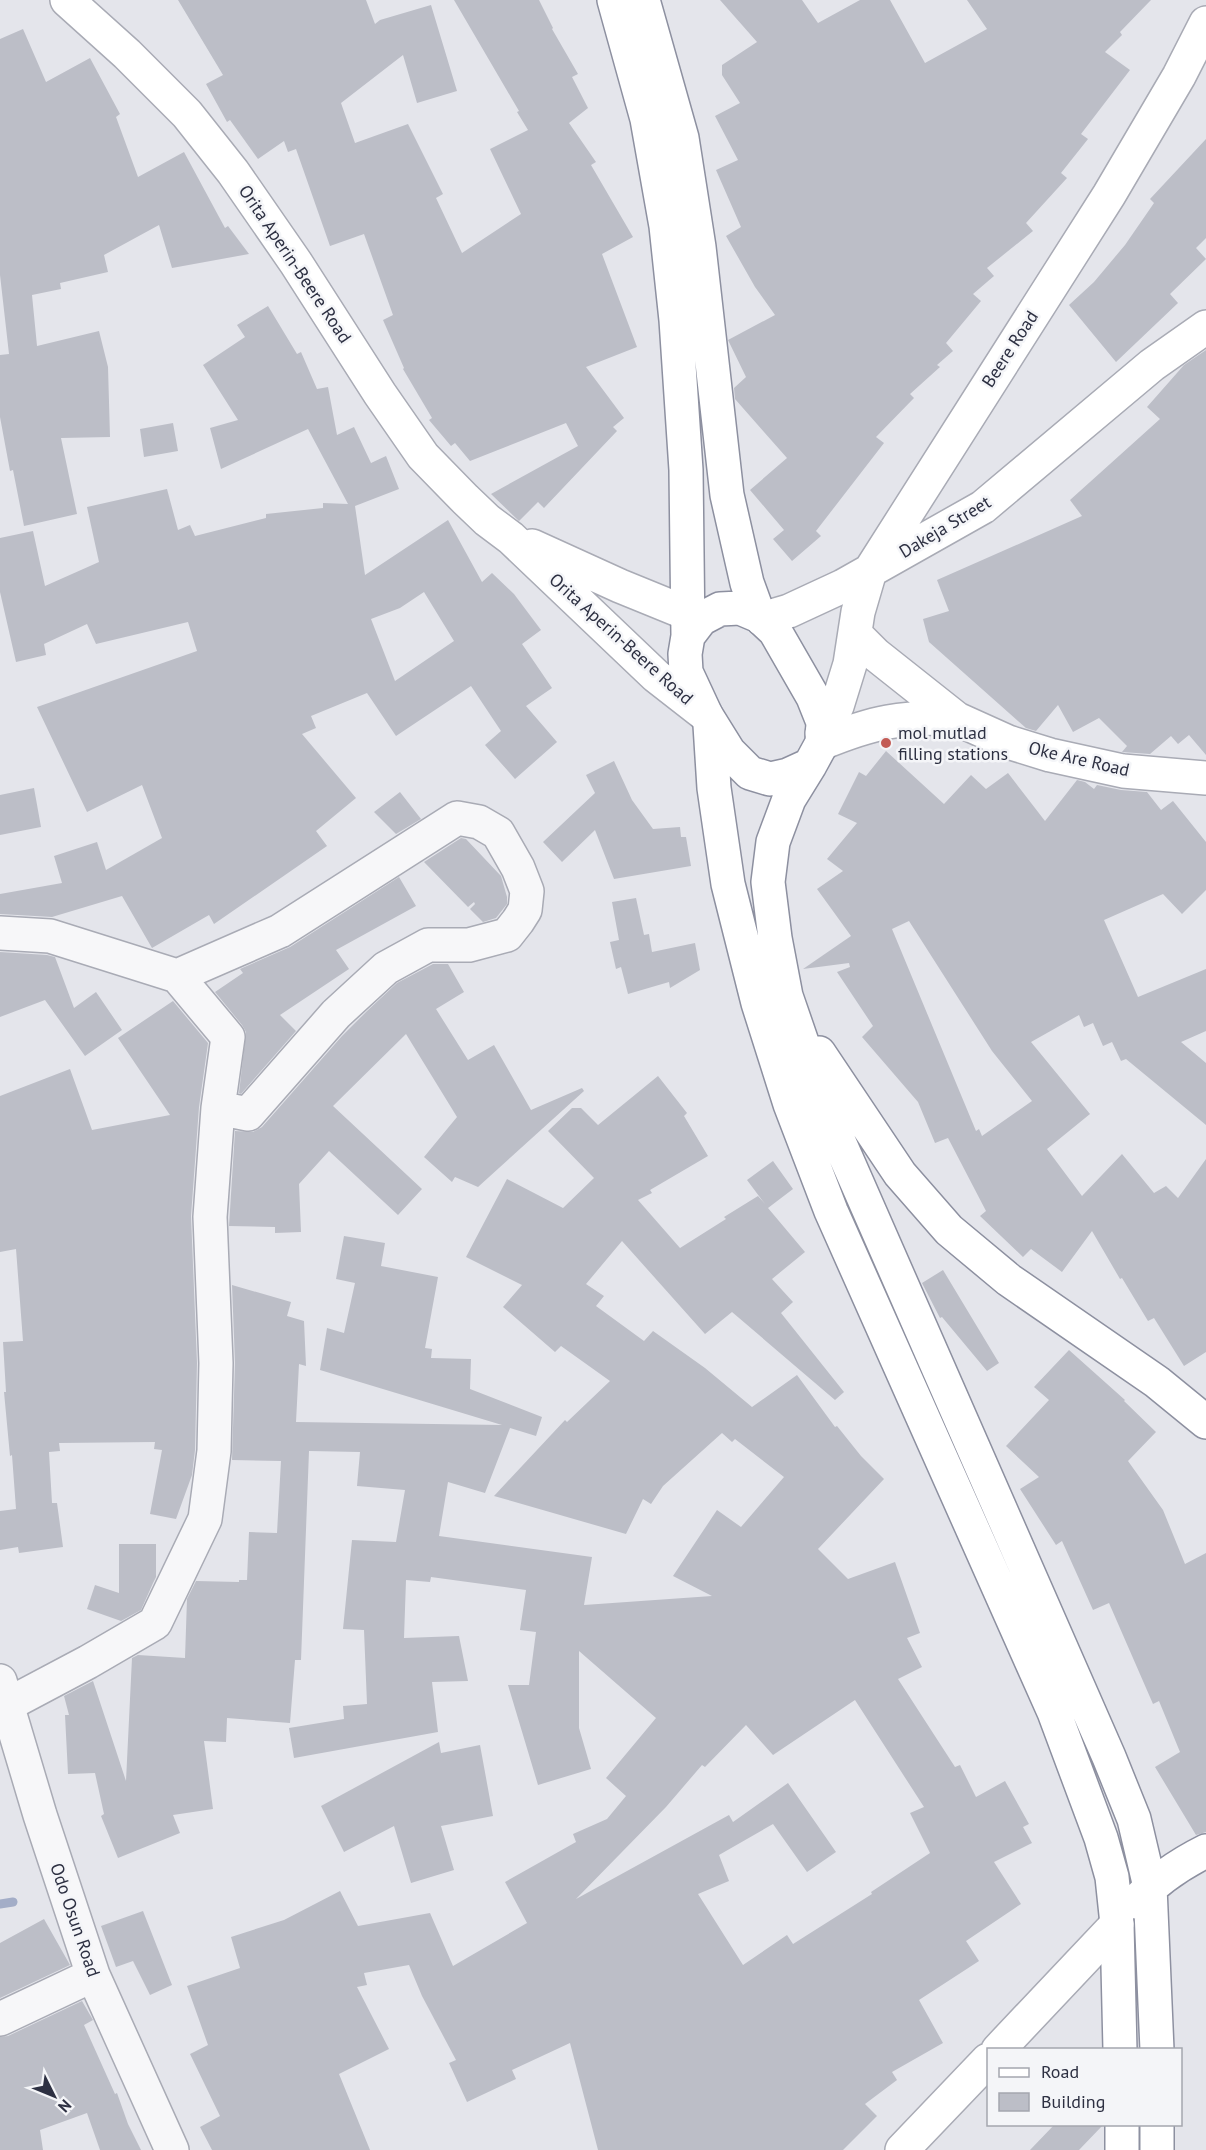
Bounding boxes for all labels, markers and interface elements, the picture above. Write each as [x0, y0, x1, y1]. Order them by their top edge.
street label: Orita Aperin-Beere Road [234, 180, 357, 347]
street label: Beere Road [976, 306, 1043, 391]
street label: Dakeja Street [895, 490, 995, 563]
street label: Orita Aperin-Beere Road [545, 568, 698, 709]
place label: mol mutlad filling stations [898, 721, 1008, 765]
marker: mol mutlad filling stations [879, 736, 893, 750]
street label: Oke Are Road [1026, 736, 1132, 781]
street label: Odo Osun Road [45, 1860, 106, 1980]
legend [987, 2048, 1182, 2126]
text: Road [1041, 2060, 1079, 2083]
north arrow [24, 2066, 84, 2126]
text: Building [1041, 2090, 1105, 2113]
text: N [54, 2096, 76, 2117]

